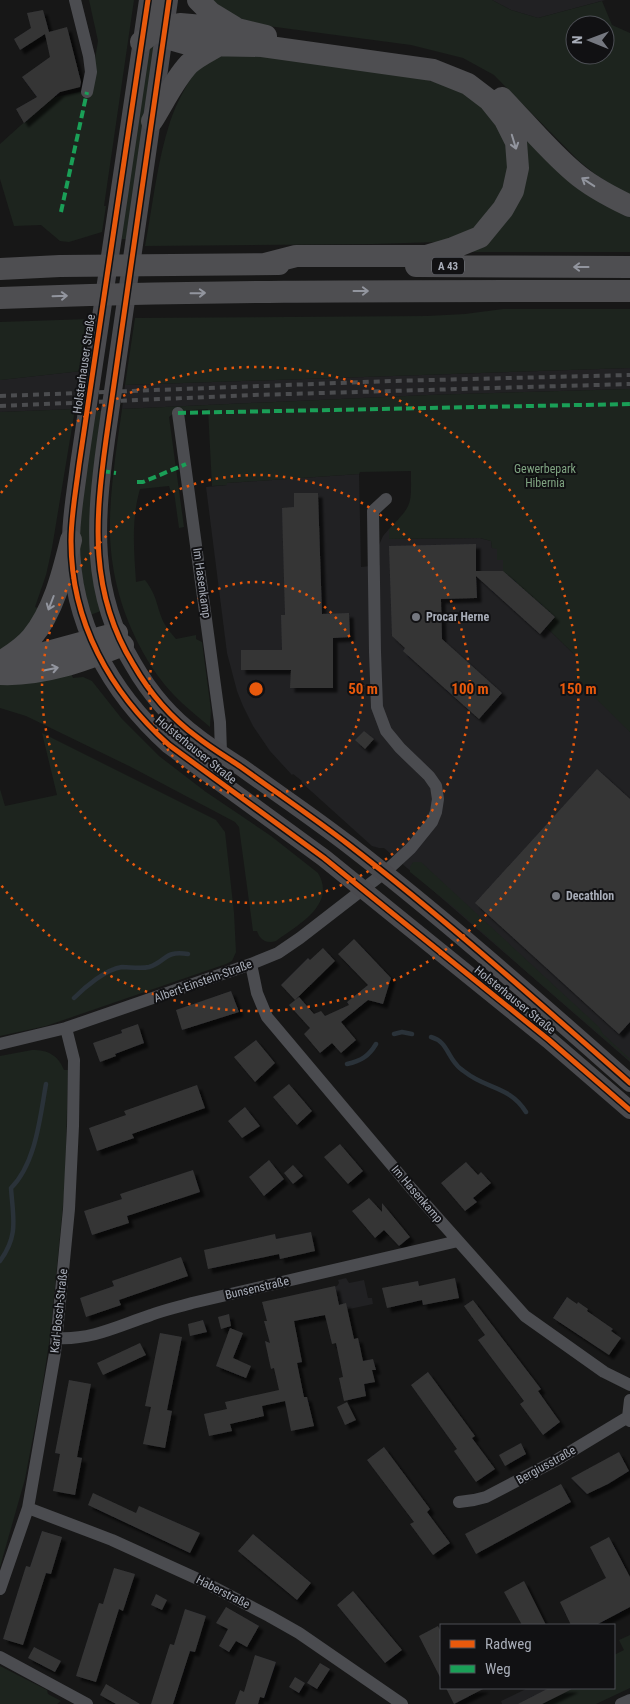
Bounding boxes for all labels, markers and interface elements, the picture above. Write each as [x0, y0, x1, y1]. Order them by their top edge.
north arrow [565, 15, 615, 65]
text: N [569, 35, 585, 44]
one-way arrow [510, 134, 520, 150]
one-way arrow [581, 176, 595, 187]
road number: A 43 [432, 258, 464, 274]
one-way arrow [574, 262, 590, 272]
one-way arrow [352, 286, 369, 296]
one-way arrow [190, 288, 206, 297]
one-way arrow [52, 291, 68, 300]
street label: Holsterhauser Straße [70, 313, 98, 415]
park label: Gewerbepark Hibernia [514, 462, 577, 490]
street label: Im Hasenkamp [190, 547, 214, 619]
one-way arrow [46, 595, 55, 610]
place label: Procar Herne [426, 610, 489, 624]
marker: Procar Herne [410, 611, 422, 623]
one-way arrow [43, 664, 59, 673]
centre of rings [247, 680, 265, 698]
text: 50 m [348, 680, 378, 698]
text: 100 m [451, 680, 489, 698]
text: 150 m [559, 680, 597, 698]
street label: Holsterhauser Straße [153, 713, 240, 787]
place label: Decathlon [566, 889, 614, 903]
marker: Decathlon [550, 890, 562, 902]
street label: Albert-Einstein-Straße [152, 957, 254, 1005]
street label: Holsterhauser Straße [472, 963, 559, 1037]
street label: Im Hasenkamp [388, 1163, 446, 1225]
street label: Karl-Bosch-Straße [48, 1268, 70, 1354]
street label: Bunsenstraße [224, 1274, 291, 1302]
street label: Bergiusstraße [514, 1443, 578, 1487]
street label: Haberstraße [194, 1572, 253, 1612]
legend [440, 1624, 615, 1689]
text: Radweg [485, 1635, 532, 1653]
text: Weg [485, 1660, 511, 1678]

